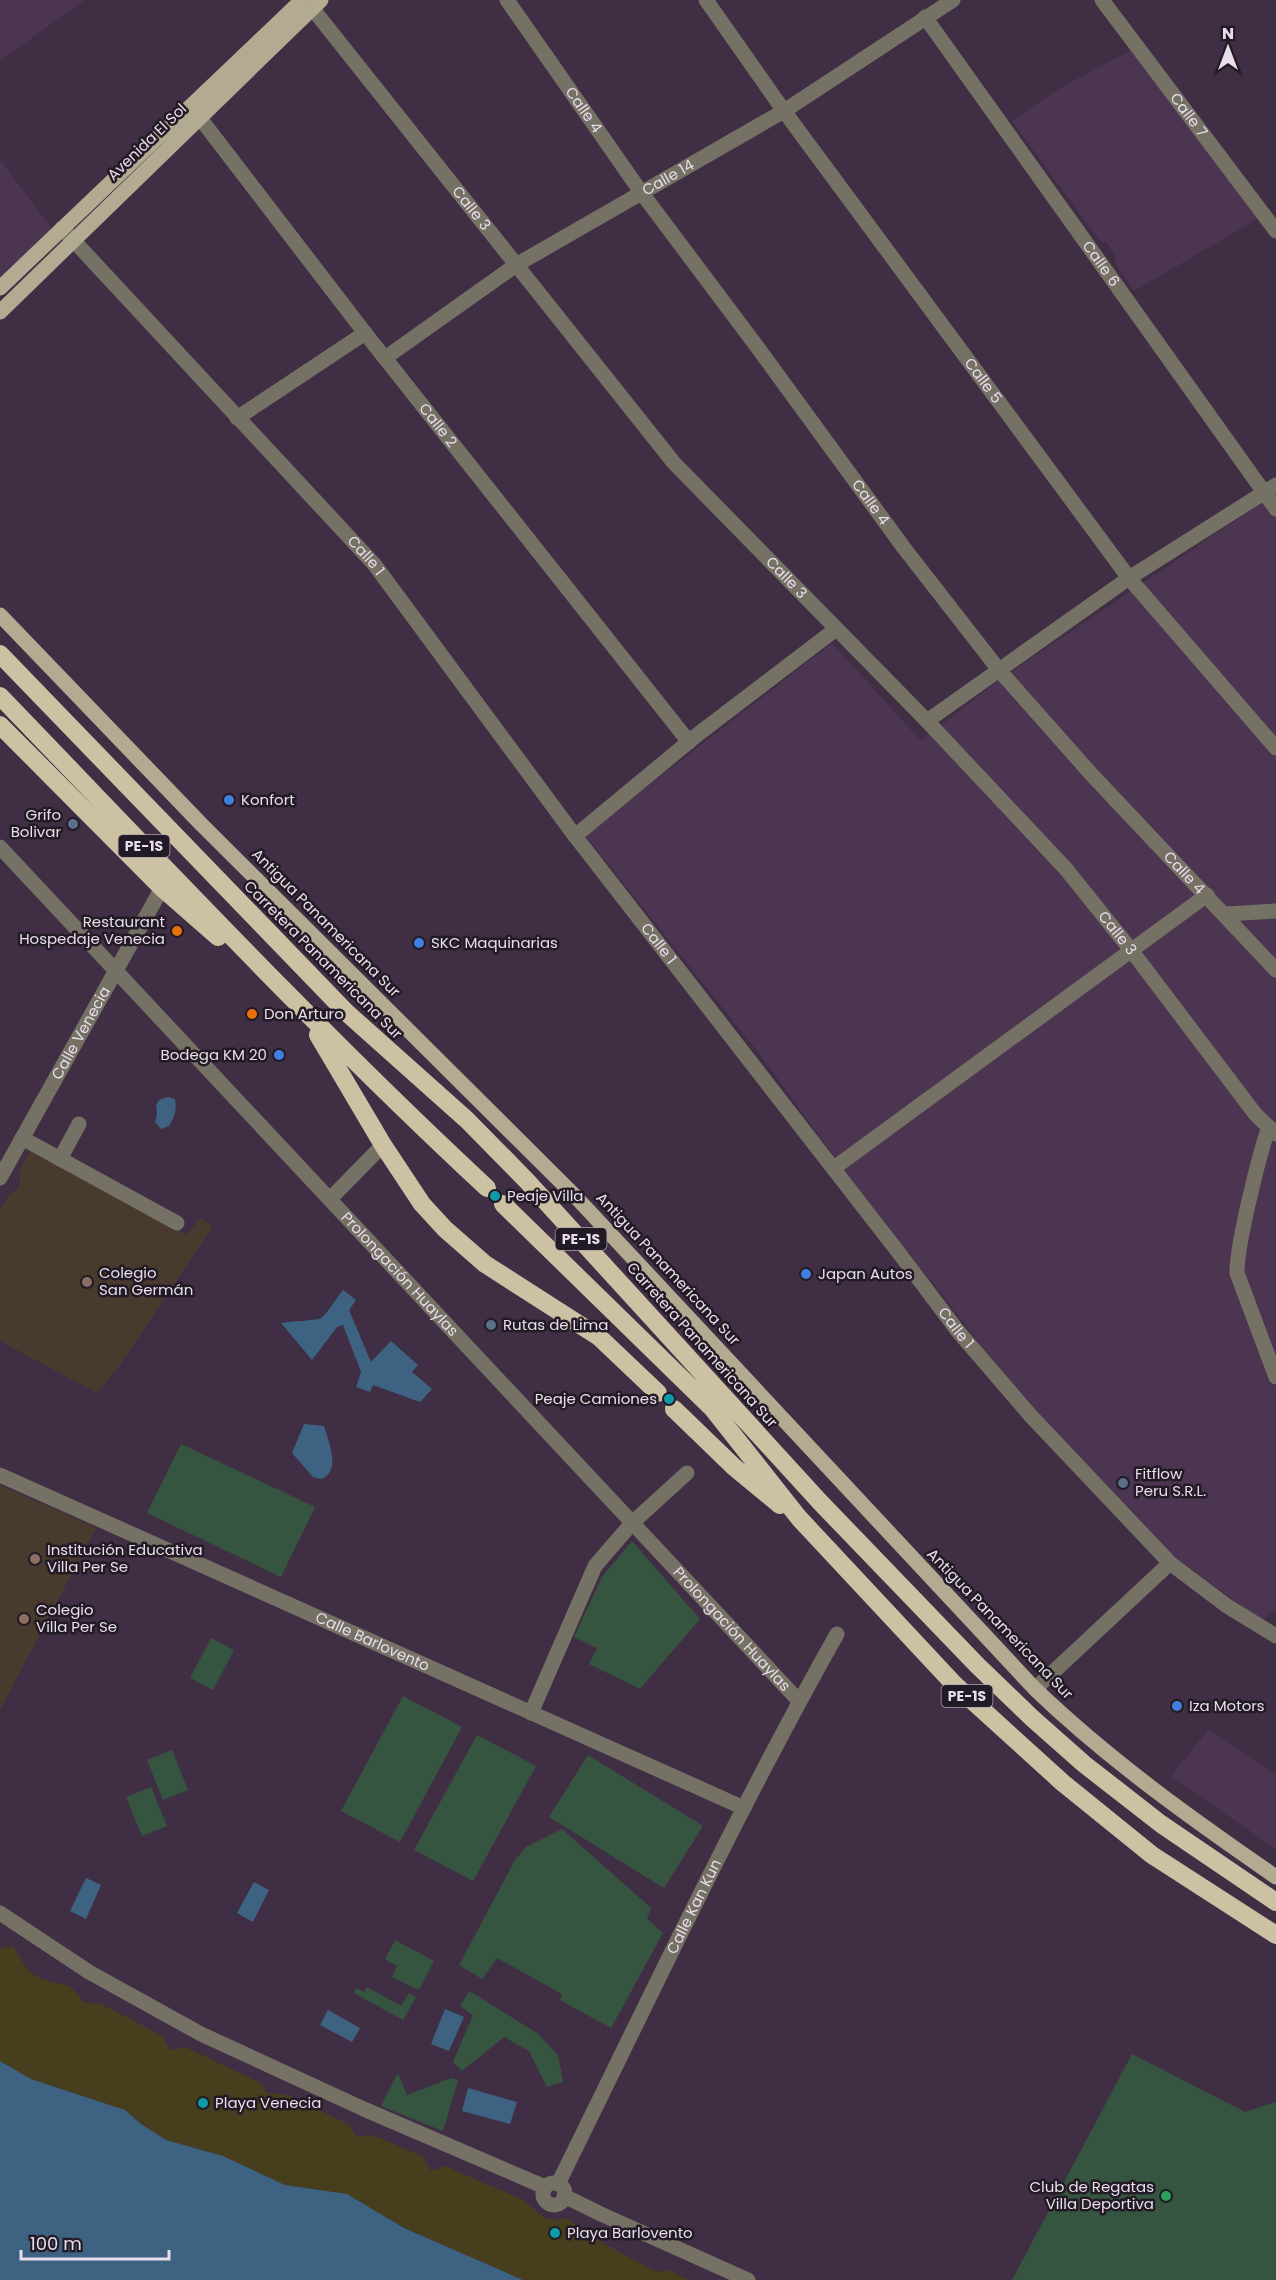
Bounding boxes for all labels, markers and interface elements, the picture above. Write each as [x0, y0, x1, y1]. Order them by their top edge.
north arrow [1198, 18, 1258, 78]
text: N [1222, 22, 1234, 45]
street label: Calle 4 [561, 82, 608, 137]
street label: Calle 7 [1165, 88, 1213, 141]
street label: Avenida El Sol [102, 98, 191, 185]
street label: Calle 14 [638, 154, 698, 200]
street label: Calle 3 [448, 181, 496, 235]
street label: Calle 6 [1078, 236, 1125, 291]
street label: Calle 5 [960, 353, 1008, 408]
street label: Calle 2 [414, 398, 463, 451]
street label: Calle 4 [847, 475, 895, 529]
street label: Calle 1 [343, 531, 390, 580]
street label: Calle 3 [761, 552, 812, 603]
place label: Konfort [241, 789, 295, 810]
marker: Konfort [222, 793, 236, 807]
place label: Grifo Bolivar [11, 804, 61, 842]
marker: Grifo Bolivar [66, 817, 80, 831]
road number: PE-1S [118, 835, 170, 857]
street label: Antigua Panamericana Sur [247, 844, 406, 1002]
street label: Calle 4 [1159, 846, 1210, 898]
street label: Carretera Panamericana Sur [239, 876, 408, 1044]
street label: Calle 3 [1094, 906, 1142, 959]
place label: Restaurant Hospedaje Venecia [19, 911, 165, 949]
street label: Calle 1 [636, 918, 682, 968]
marker: Restaurant Hospedaje Venecia [170, 924, 184, 938]
place label: SKC Maquinarias [431, 932, 558, 953]
marker: SKC Maquinarias [412, 936, 426, 950]
street label: Calle Venecia [46, 982, 115, 1083]
place label: Don Arturo [264, 1003, 344, 1024]
marker: Don Arturo [245, 1007, 259, 1021]
place label: Bodega KM 20 [161, 1044, 267, 1065]
marker: Bodega KM 20 [272, 1048, 286, 1062]
place label: Peaje Villa [507, 1185, 584, 1206]
street label: Antigua Panamericana Sur [592, 1188, 745, 1350]
marker: Peaje Villa [488, 1189, 502, 1203]
street label: Prolongación Huaylas [337, 1207, 464, 1341]
road number: PE-1S [556, 1228, 606, 1250]
street label: Carretera Panamericana Sur [622, 1257, 783, 1432]
place label: Colegio San Germán [99, 1262, 193, 1300]
place label: Japan Autos [818, 1263, 913, 1284]
marker: Japan Autos [799, 1267, 813, 1281]
marker: Colegio San Germán [80, 1275, 94, 1289]
street label: Calle 1 [933, 1303, 979, 1353]
place label: Rutas de Lima [503, 1314, 608, 1335]
marker: Rutas de Lima [484, 1318, 498, 1332]
place label: Peaje Camiones [535, 1388, 657, 1409]
marker: Peaje Camiones [662, 1392, 676, 1406]
place label: Fitflow Peru S.R.L. [1135, 1463, 1206, 1501]
marker: Fitflow Peru S.R.L. [1116, 1476, 1130, 1490]
place label: Institución Educativa Villa Per Se [47, 1539, 203, 1577]
street label: Antigua Panamericana Sur [923, 1544, 1078, 1704]
marker: Institución Educativa Villa Per Se [28, 1552, 42, 1566]
street label: Prolongación Huaylas [669, 1562, 796, 1696]
place label: Colegio Villa Per Se [36, 1599, 117, 1637]
street label: Calle Barlovento [312, 1606, 433, 1676]
marker: Colegio Villa Per Se [17, 1612, 31, 1626]
road number: PE-1S [942, 1685, 992, 1707]
place label: Iza Motors [1189, 1695, 1265, 1716]
marker: Iza Motors [1170, 1699, 1184, 1713]
street label: Calle Kan Kun [661, 1855, 726, 1957]
place label: Playa Venecia [215, 2092, 321, 2113]
marker: Playa Venecia [196, 2096, 210, 2110]
place label: Club de Regatas Villa Deportiva [1029, 2176, 1154, 2214]
marker: Club de Regatas Villa Deportiva [1159, 2189, 1173, 2203]
place label: Playa Barlovento [567, 2222, 693, 2243]
scale bar [21, 2223, 170, 2261]
marker: Playa Barlovento [548, 2226, 562, 2240]
text: 100 m [30, 2231, 82, 2256]

